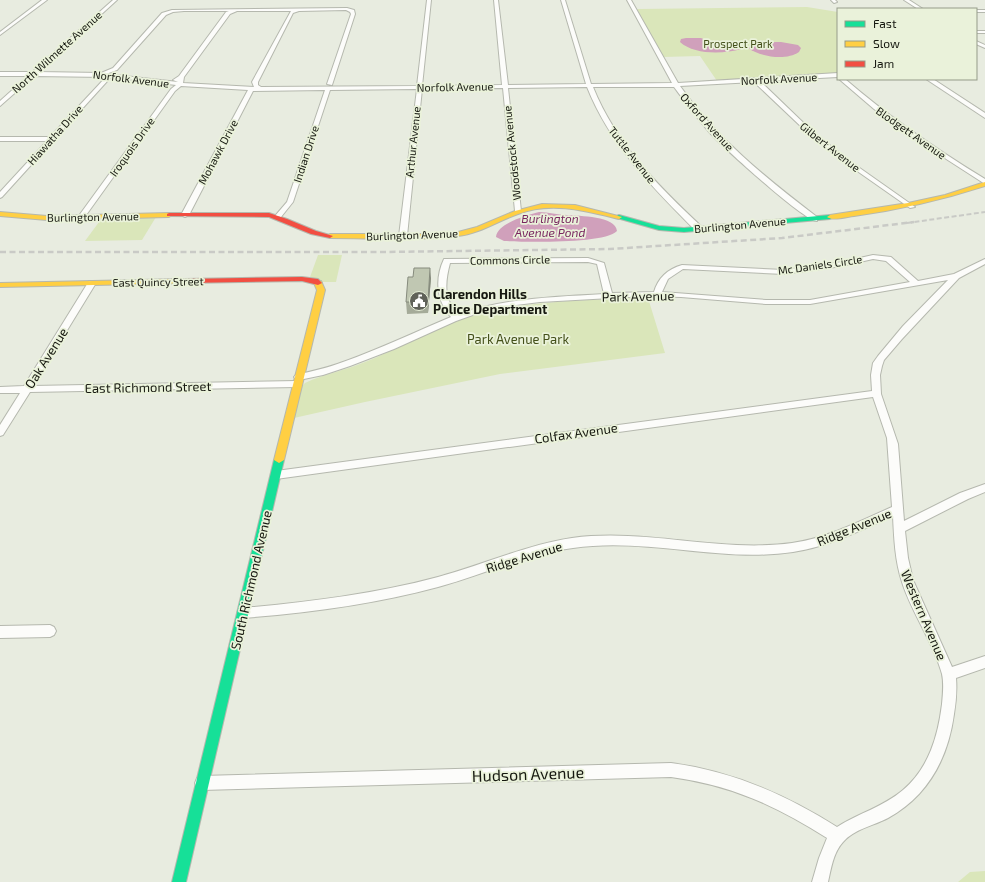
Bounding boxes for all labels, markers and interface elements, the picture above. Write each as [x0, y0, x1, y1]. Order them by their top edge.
street label: North Wilmette Avenue [9, 8, 104, 95]
legend [837, 8, 977, 80]
text: Fast [873, 16, 897, 30]
text: Slow [873, 36, 900, 50]
park label: Prospect Park [703, 37, 773, 50]
text: Jam [873, 56, 894, 70]
street label: Norfolk Avenue [92, 67, 170, 90]
street label: Norfolk Avenue [740, 70, 818, 87]
street label: Norfolk Avenue [417, 79, 493, 94]
street label: Oxford Avenue [678, 90, 737, 153]
street label: Hiawatha Drive [24, 102, 85, 167]
street label: Blodgett Avenue [874, 104, 949, 162]
street label: Woodstock Avenue [500, 105, 523, 201]
street label: Arthur Avenue [402, 106, 423, 178]
street label: Iroquois Drive [106, 115, 157, 179]
street label: Mohawk Drive [195, 117, 240, 186]
street label: Gilbert Avenue [798, 119, 863, 174]
street label: Indian Drive [290, 124, 321, 184]
street label: Tuttle Avenue [606, 124, 659, 186]
street label: Burlington Avenue [47, 209, 139, 224]
water label: Burlington Avenue Pond [514, 211, 585, 239]
street label: Burlington Avenue [694, 214, 786, 235]
street label: Burlington Avenue [366, 226, 458, 243]
street label: Commons Circle [470, 252, 550, 267]
street label: Mc Daniels Circle [777, 252, 863, 277]
street label: East Quincy Street [112, 274, 204, 290]
place label: Clarendon Hills Police Department [433, 286, 548, 317]
street label: Park Avenue [602, 287, 674, 305]
public building icon: Clarendon Hills Police Department [408, 290, 430, 312]
street label: Oak Avenue [21, 325, 71, 391]
park label: Park Avenue Park [467, 331, 569, 347]
street label: East Richmond Street [84, 378, 212, 396]
street label: Colfax Avenue [533, 419, 619, 447]
street label: Ridge Avenue [814, 505, 894, 549]
street label: South Richmond Avenue [227, 509, 275, 651]
street label: Ridge Avenue [484, 538, 564, 576]
street label: Western Avenue [898, 567, 950, 663]
street label: Hudson Avenue [472, 762, 584, 785]

